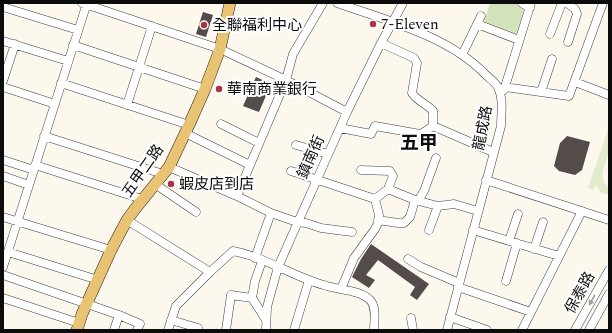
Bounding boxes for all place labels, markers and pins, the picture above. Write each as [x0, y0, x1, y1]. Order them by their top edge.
place label: 7-Eleven [381, 13, 439, 36]
place label: 全聯福利中心 [212, 14, 302, 37]
marker: 7-Eleven [368, 19, 378, 29]
marker: 全聯福利中心 [199, 20, 209, 30]
place label: 華南商業銀行 [227, 78, 317, 101]
marker: 華南商業銀行 [214, 84, 224, 94]
place label: 蝦皮店到店 [179, 173, 254, 196]
marker: 蝦皮店到店 [166, 179, 176, 189]

